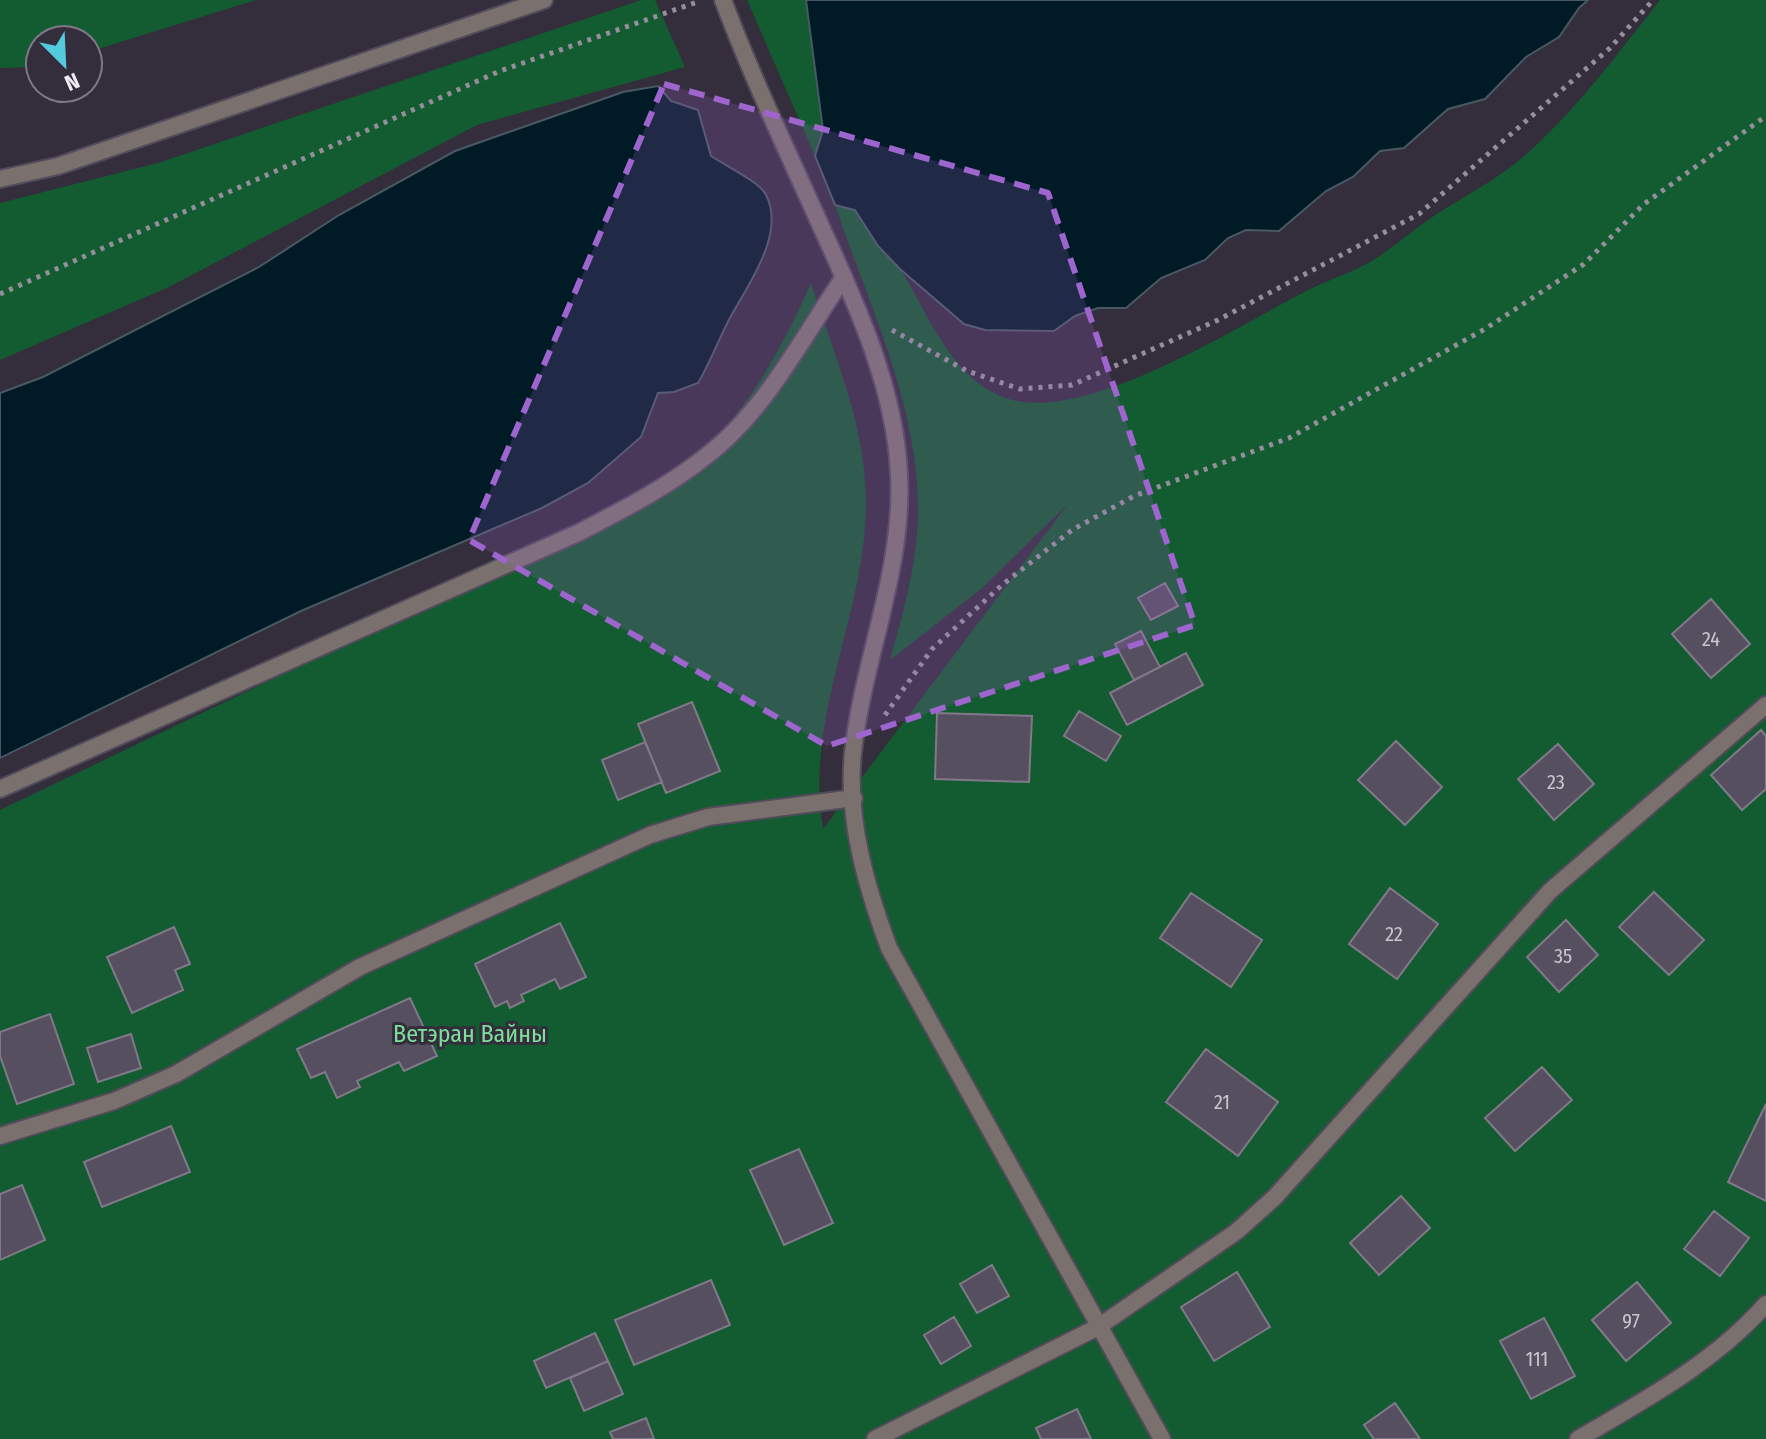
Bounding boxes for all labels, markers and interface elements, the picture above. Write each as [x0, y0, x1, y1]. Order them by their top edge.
north arrow [24, 24, 104, 104]
text: N [60, 67, 83, 97]
house number: 24 [1702, 627, 1720, 651]
house number: 23 [1547, 770, 1565, 794]
house number: 22 [1385, 922, 1403, 946]
house number: 35 [1554, 944, 1572, 968]
park label: Ветэран Вайны [393, 1020, 547, 1048]
house number: 21 [1214, 1090, 1230, 1114]
house number: 97 [1622, 1309, 1640, 1333]
house number: 111 [1526, 1347, 1548, 1371]

